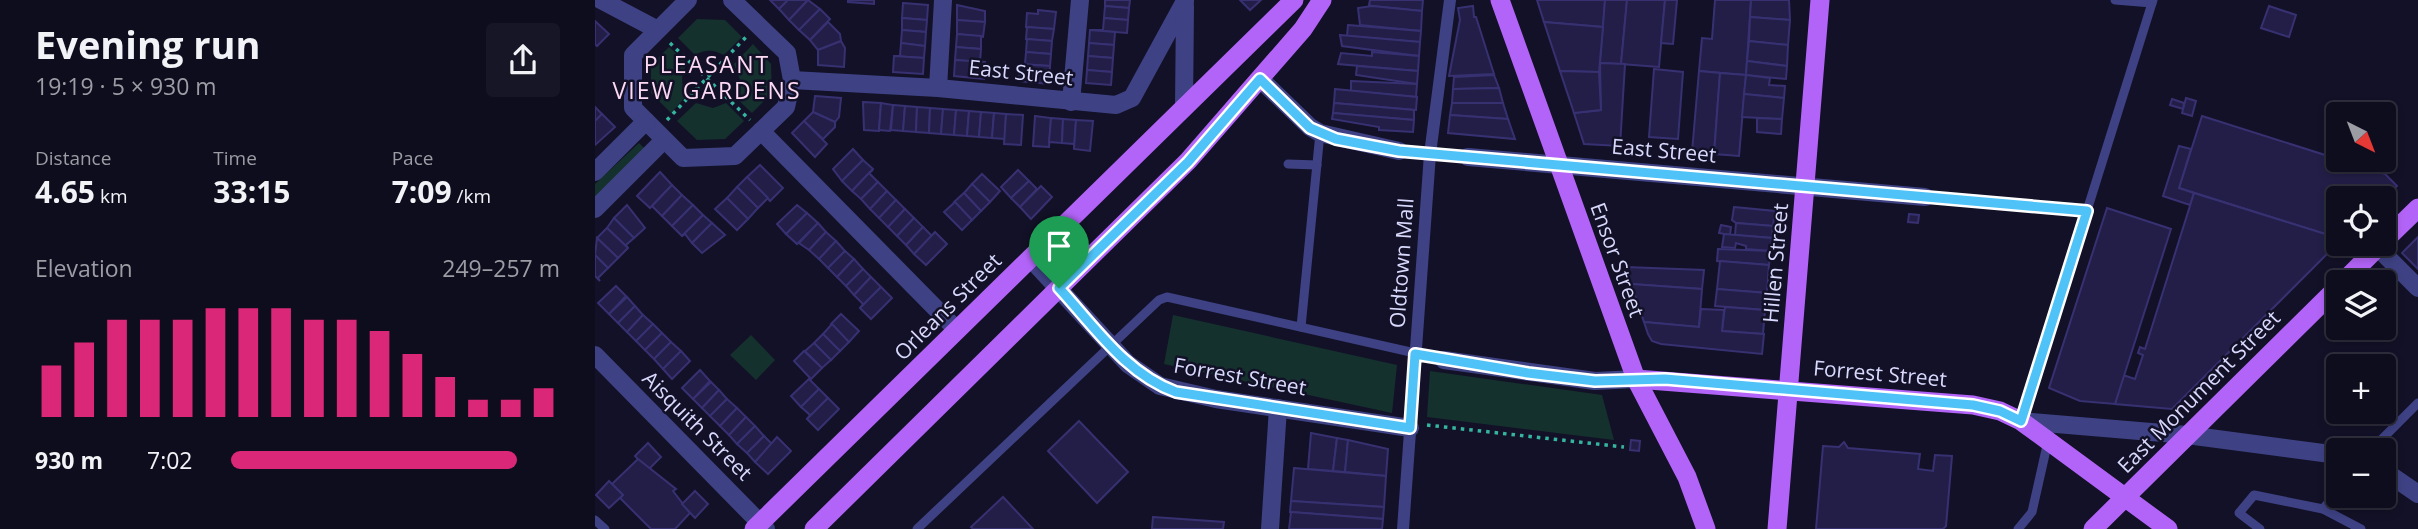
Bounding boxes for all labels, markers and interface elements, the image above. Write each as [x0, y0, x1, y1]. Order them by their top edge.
text: Evening run [35, 18, 260, 70]
button: share [486, 23, 560, 97]
district label: PLEASANT VIEW GARDENS [613, 48, 802, 106]
street label: East Street [967, 53, 1075, 91]
text: 19:19 · 5 × 930 m [35, 70, 217, 102]
north arrow [2326, 102, 2396, 172]
map controls [2326, 102, 2396, 508]
street label: East Street [1611, 131, 1718, 169]
text: Distance [35, 145, 111, 171]
text: Time [213, 145, 257, 171]
text: Pace [392, 145, 433, 171]
text: 4.65 [35, 171, 95, 212]
text: 33:15 [213, 171, 291, 212]
text: 7:09 [392, 171, 452, 212]
text: km [95, 183, 128, 209]
text: /km [452, 183, 491, 209]
button: locate [2326, 186, 2396, 256]
street label: Oldtown Mall [1382, 197, 1420, 329]
street label: Ensor Street [1584, 199, 1652, 321]
street label: Hillen Street [1756, 202, 1794, 324]
pin [1029, 216, 1089, 288]
icon: arrive [1040, 227, 1078, 265]
street label: Orleans Street [888, 247, 1007, 366]
text: Elevation [35, 252, 133, 284]
text: 249–257 m [442, 252, 560, 284]
button: layers [2326, 270, 2396, 340]
street label: East Monument Street [2111, 304, 2286, 479]
street label: Forrest Street [1172, 351, 1309, 401]
street label: Forrest Street [1812, 353, 1948, 393]
button: + [2326, 354, 2396, 424]
street label: Aisquith Street [637, 364, 759, 486]
button: − [2326, 438, 2396, 508]
text: 930 m [35, 444, 103, 476]
text: 7:02 [147, 444, 193, 476]

